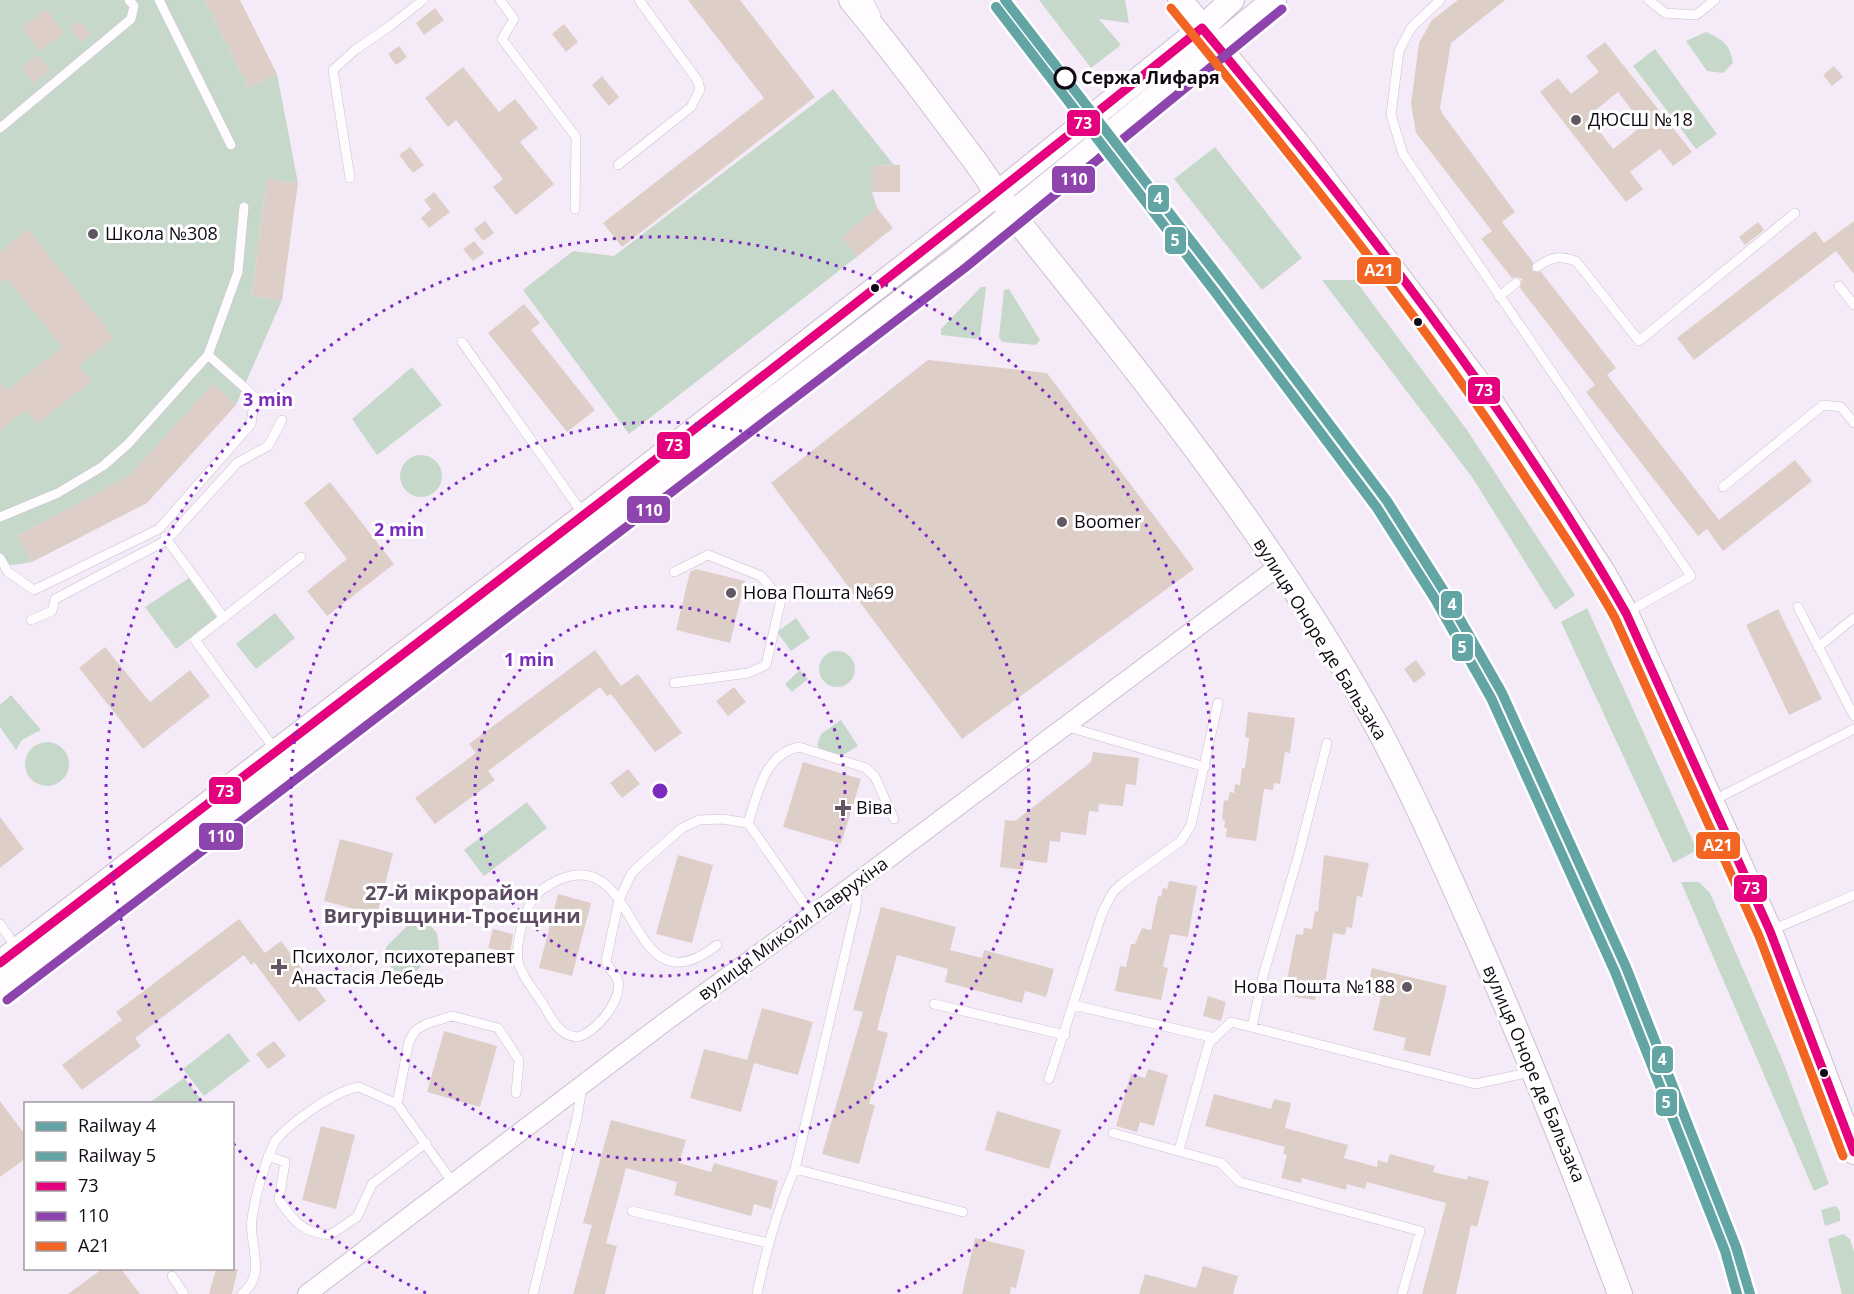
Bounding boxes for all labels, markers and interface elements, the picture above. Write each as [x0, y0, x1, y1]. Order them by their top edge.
place label: Сержа Лифаря [1081, 65, 1220, 89]
marker: Сержа Лифаря [1054, 67, 1076, 89]
place label: ДЮСШ №18 [1588, 107, 1693, 131]
line badge: 73 [1066, 109, 1101, 137]
text: 73 [1074, 112, 1092, 134]
marker: ДЮСШ №18 [1569, 113, 1583, 127]
line badge: 110 [1051, 165, 1096, 194]
text: 110 [1060, 168, 1088, 190]
line badge: 4 [1147, 184, 1170, 213]
text: 4 [1153, 187, 1163, 209]
place label: Школа №308 [105, 221, 218, 245]
line badge: 5 [1164, 226, 1187, 255]
marker: Школа №308 [86, 227, 100, 241]
text: 5 [1170, 229, 1180, 251]
line badge: А21 [1356, 256, 1402, 285]
text: А21 [1364, 259, 1394, 281]
unlabelled marker [869, 282, 881, 294]
unlabelled marker [1412, 316, 1424, 328]
line badge: 73 [1467, 376, 1501, 405]
text: 73 [1475, 379, 1493, 401]
text: 3 min [243, 387, 293, 411]
line badge: 73 [656, 431, 691, 460]
text: 73 [665, 434, 683, 456]
line badge: 110 [626, 495, 671, 524]
text: 110 [635, 499, 663, 521]
place label: Boomer [1074, 509, 1142, 533]
marker: Boomer [1055, 515, 1069, 529]
text: 2 min [374, 517, 424, 541]
street label: вулиця Оноре де Бальзака [1249, 533, 1393, 744]
place label: Нова Пошта №69 [743, 580, 894, 604]
marker: Нова Пошта №69 [724, 586, 738, 600]
line badge: 4 [1440, 590, 1463, 619]
text: 4 [1447, 593, 1457, 615]
line badge: 5 [1451, 633, 1474, 662]
text: 5 [1457, 636, 1467, 658]
text: 1 min [504, 647, 554, 671]
line badge: 73 [208, 776, 242, 805]
text: 73 [216, 780, 234, 802]
centre of rings [650, 781, 670, 801]
place label: Віва [856, 795, 893, 819]
marker: Віва [834, 799, 852, 817]
line badge: 110 [198, 822, 244, 851]
text: 110 [207, 825, 235, 847]
line badge: А21 [1695, 831, 1741, 860]
text: А21 [1703, 834, 1733, 856]
street label: вулиця Миколи Лаврухіна [692, 851, 892, 1005]
line badge: 73 [1733, 874, 1768, 903]
text: 73 [1742, 877, 1760, 899]
district label: 27-й мікрорайон Вигурівщини-Троєщини [323, 879, 581, 929]
place label: Психолог, психотерапевт Анастасія Лебедь [292, 944, 515, 989]
marker: Психолог, психотерапевт Анастасія Лебедь [270, 958, 288, 976]
street label: вулиця Оноре де Бальзака [1478, 961, 1592, 1186]
place label: Нова Пошта №188 [1234, 974, 1395, 998]
marker: Нова Пошта №188 [1400, 980, 1414, 994]
line badge: 4 [1651, 1045, 1674, 1074]
text: 4 [1657, 1048, 1667, 1070]
unlabelled marker [1818, 1067, 1830, 1079]
line badge: 5 [1655, 1088, 1678, 1117]
text: 5 [1661, 1091, 1671, 1113]
legend [24, 1102, 234, 1270]
text: Railway 4 [78, 1113, 156, 1137]
text: Railway 5 [78, 1143, 156, 1167]
text: 73 [78, 1173, 99, 1197]
text: 110 [78, 1203, 109, 1227]
text: А21 [78, 1233, 110, 1257]

